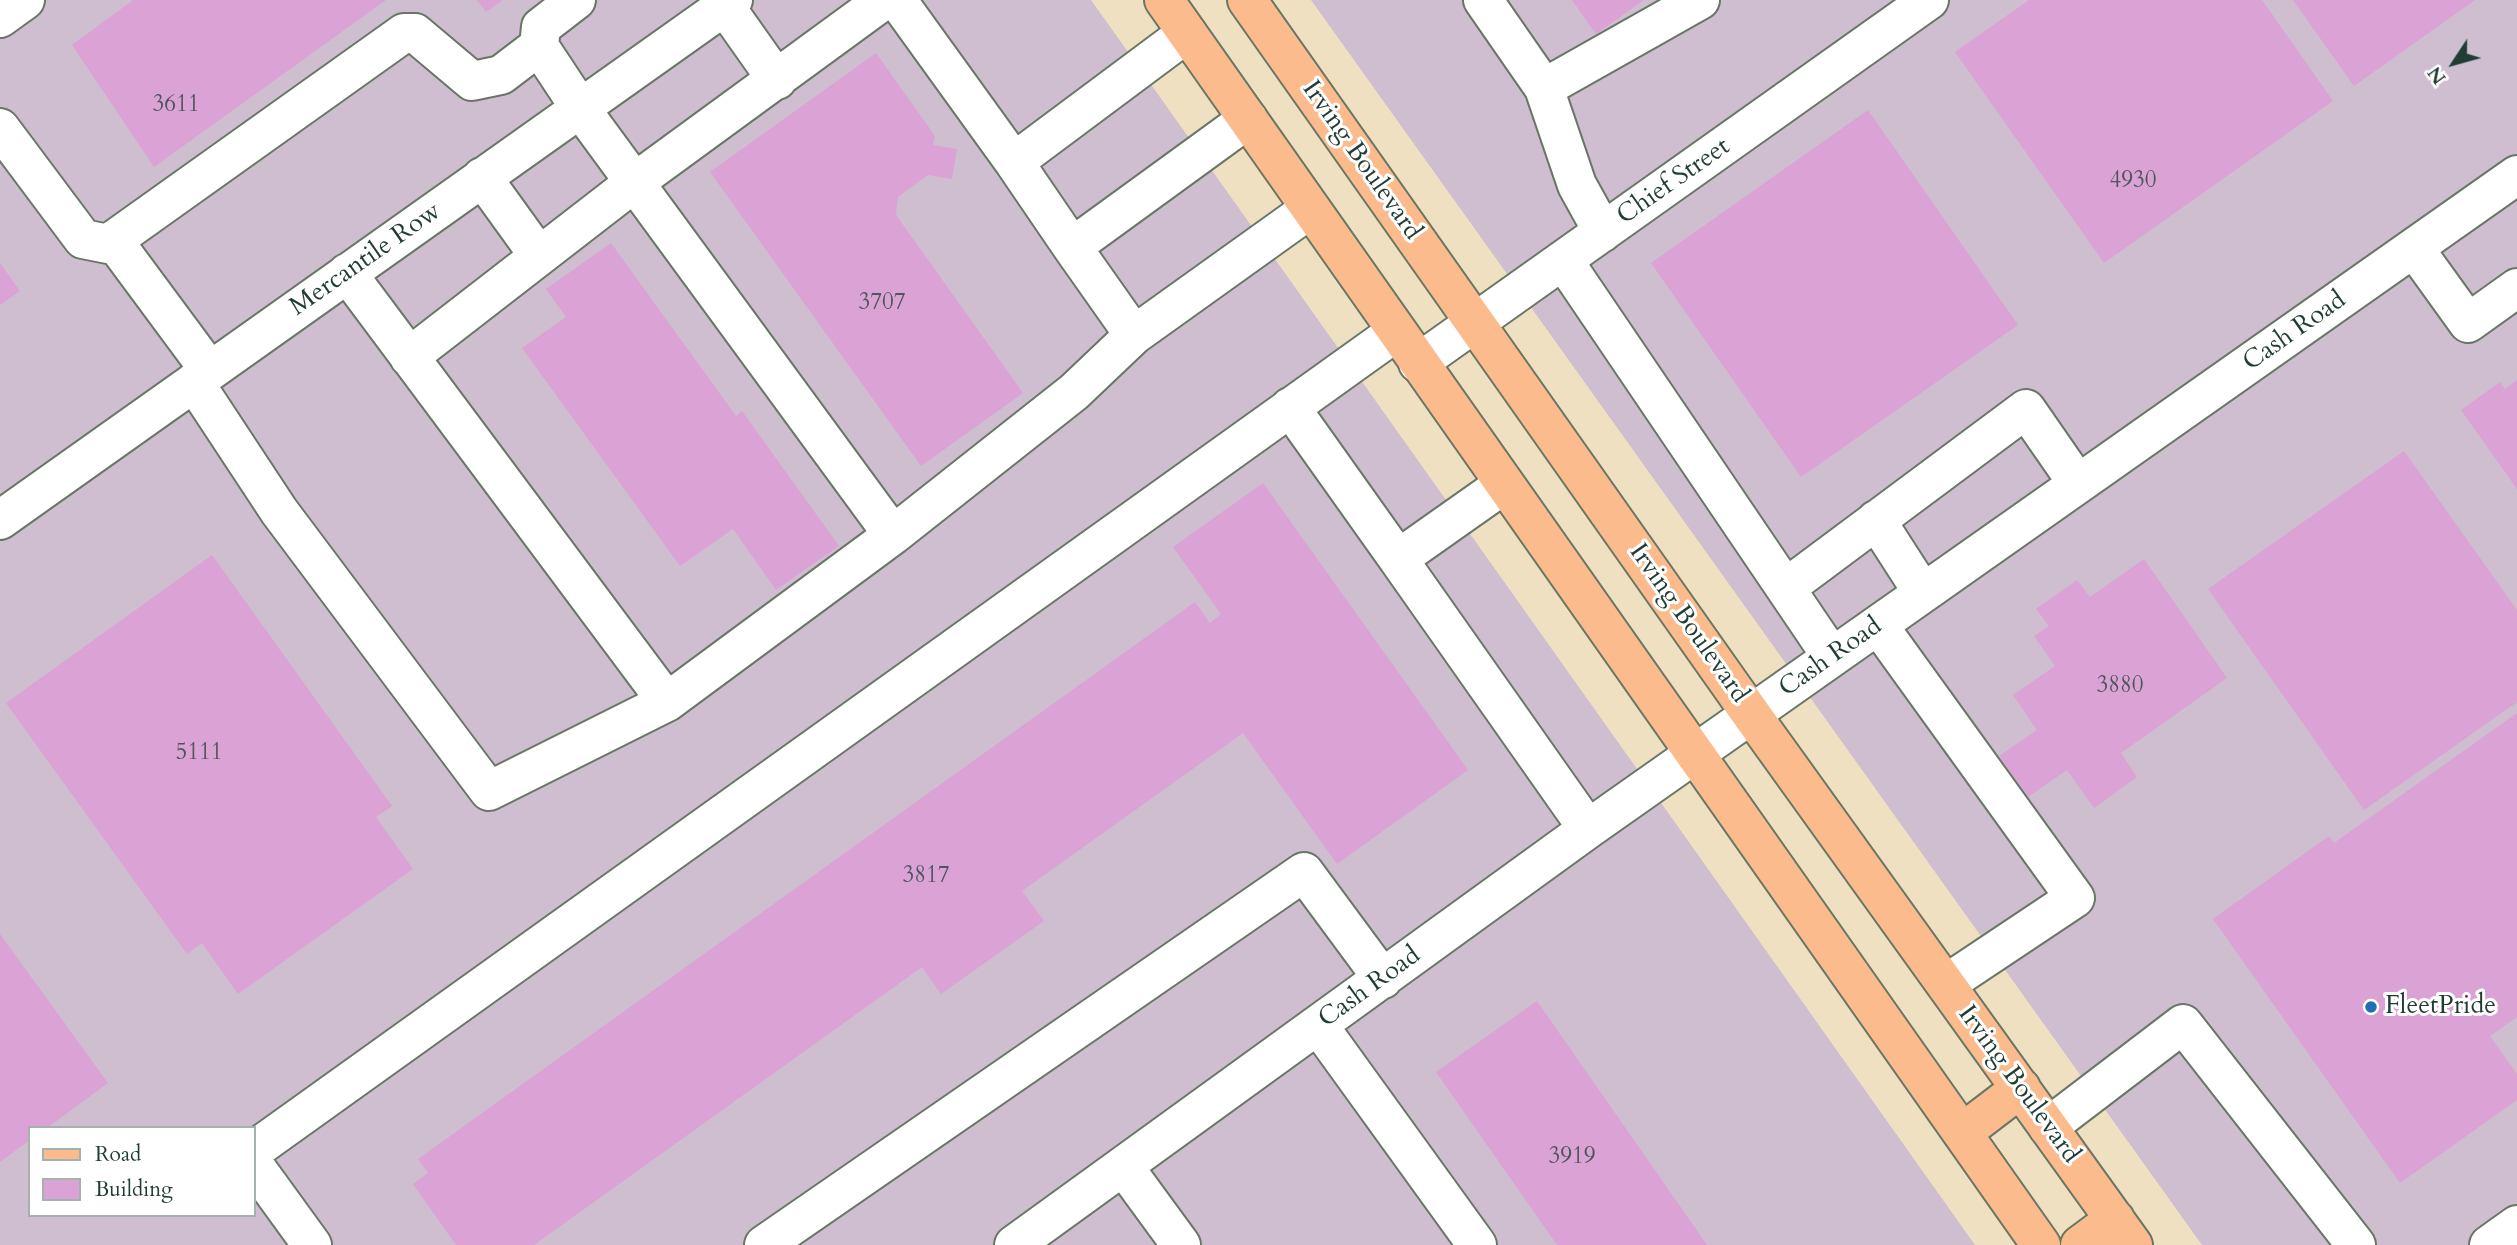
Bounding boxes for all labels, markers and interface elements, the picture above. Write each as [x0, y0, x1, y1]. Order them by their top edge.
north arrow [2419, 28, 2489, 98]
text: N [2422, 61, 2452, 90]
street label: Irving Boulevard [1295, 75, 1427, 247]
house number: 3611 [152, 92, 200, 120]
street label: Chief Street [1612, 132, 1736, 232]
house number: 4930 [2109, 168, 2157, 196]
street label: Mercantile Row [284, 196, 448, 324]
street label: Cash Road [2238, 285, 2352, 379]
house number: 3707 [858, 290, 906, 318]
street label: Irving Boulevard [1622, 538, 1754, 710]
street label: Cash Road [1774, 611, 1888, 705]
house number: 3880 [2096, 673, 2144, 701]
house number: 5111 [175, 740, 223, 768]
house number: 3817 [902, 863, 950, 891]
street label: Cash Road [1313, 941, 1427, 1035]
place label: FleetPride [2385, 991, 2496, 1023]
marker: FleetPride [2363, 999, 2379, 1015]
street label: Irving Boulevard [1950, 1000, 2086, 1170]
legend [28, 1126, 256, 1217]
text: Road [95, 1140, 141, 1169]
house number: 3919 [1548, 1144, 1596, 1172]
text: Building [95, 1175, 173, 1204]

